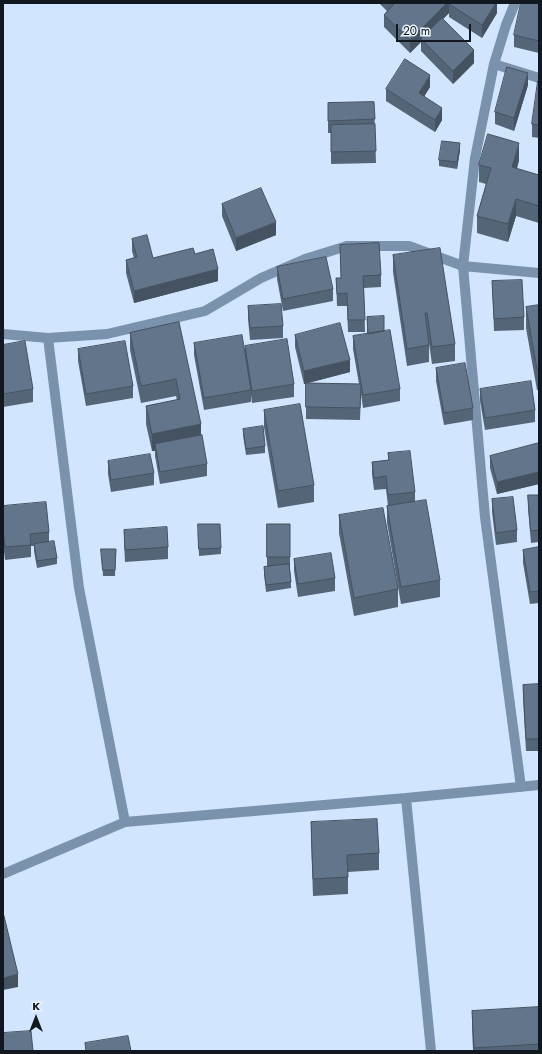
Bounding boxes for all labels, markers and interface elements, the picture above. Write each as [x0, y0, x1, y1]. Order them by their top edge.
scale bar [398, 16, 473, 42]
text: 20 m [403, 22, 430, 40]
north arrow [16, 998, 56, 1038]
text: K [32, 998, 40, 1014]

